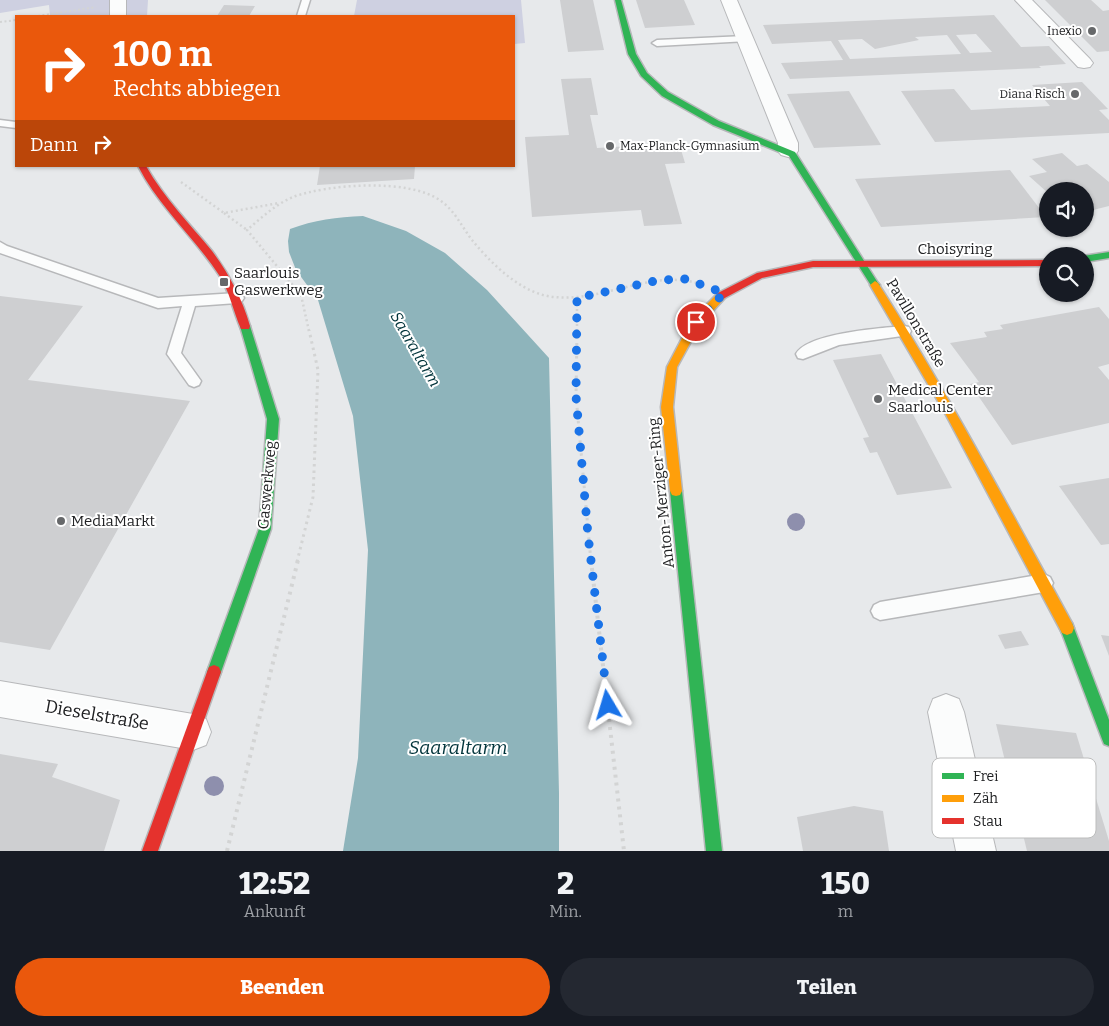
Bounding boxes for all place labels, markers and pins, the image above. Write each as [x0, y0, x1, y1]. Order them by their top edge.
place label: Inexio [1047, 24, 1082, 38]
marker: Inexio [1086, 25, 1098, 37]
place label: Diana Risch [1000, 87, 1066, 101]
marker: Diana Risch [1069, 88, 1081, 100]
place label: Max-Planck-Gymnasium [620, 139, 760, 153]
marker: Max-Planck-Gymnasium [604, 140, 616, 152]
place label: Saarlouis Gaswerkweg [234, 264, 323, 299]
marker: Saarlouis Gaswerkweg [218, 276, 230, 288]
pin [675, 301, 717, 343]
place label: Medical Center Saarlouis [888, 381, 993, 416]
marker: Medical Center Saarlouis [872, 393, 884, 405]
place label: MediaMarkt [71, 512, 156, 530]
marker: MediaMarkt [55, 515, 67, 527]

